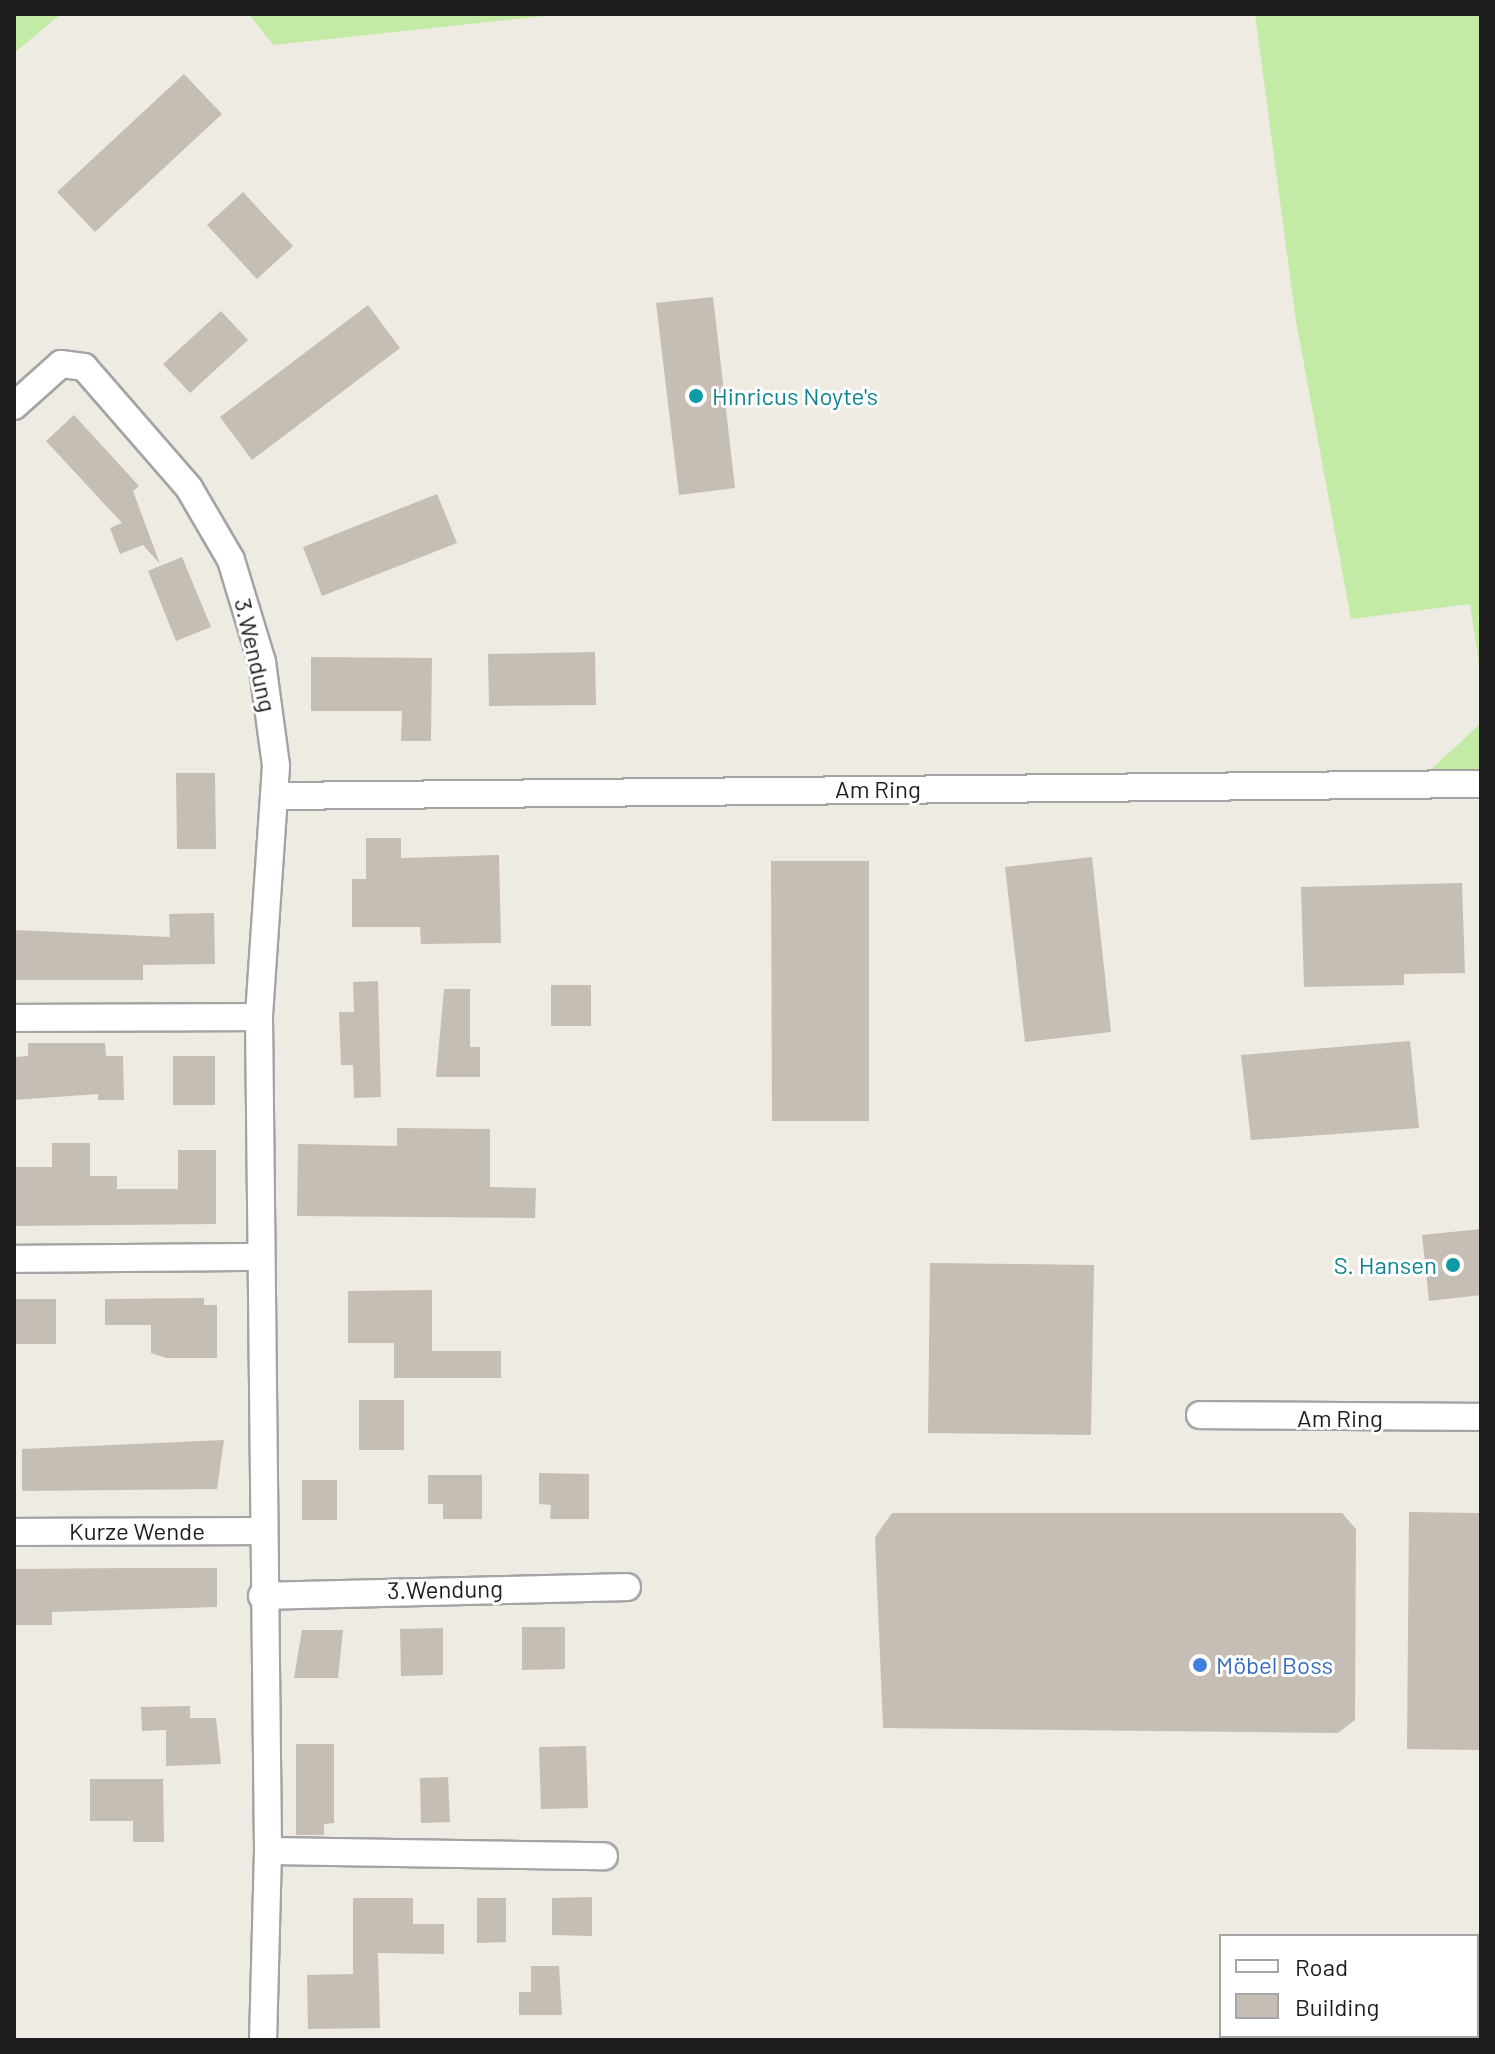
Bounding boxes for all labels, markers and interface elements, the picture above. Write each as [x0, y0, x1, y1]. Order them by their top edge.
place label: Hinricus Noyte's [712, 382, 878, 410]
marker: Hinricus Noyte's [687, 387, 705, 405]
street label: 3.Wendung [229, 595, 283, 715]
street label: Am Ring [835, 775, 921, 803]
place label: S. Hansen [1334, 1251, 1437, 1279]
marker: S. Hansen [1444, 1256, 1462, 1274]
street label: Am Ring [1297, 1404, 1383, 1432]
street label: Kurze Wende [69, 1517, 205, 1545]
street label: 3.Wendung [387, 1574, 503, 1604]
place label: Möbel Boss [1216, 1651, 1333, 1679]
marker: Möbel Boss [1191, 1656, 1209, 1674]
legend [1219, 1934, 1479, 2038]
text: Road [1295, 1952, 1348, 1981]
text: Building [1295, 1992, 1379, 2021]

